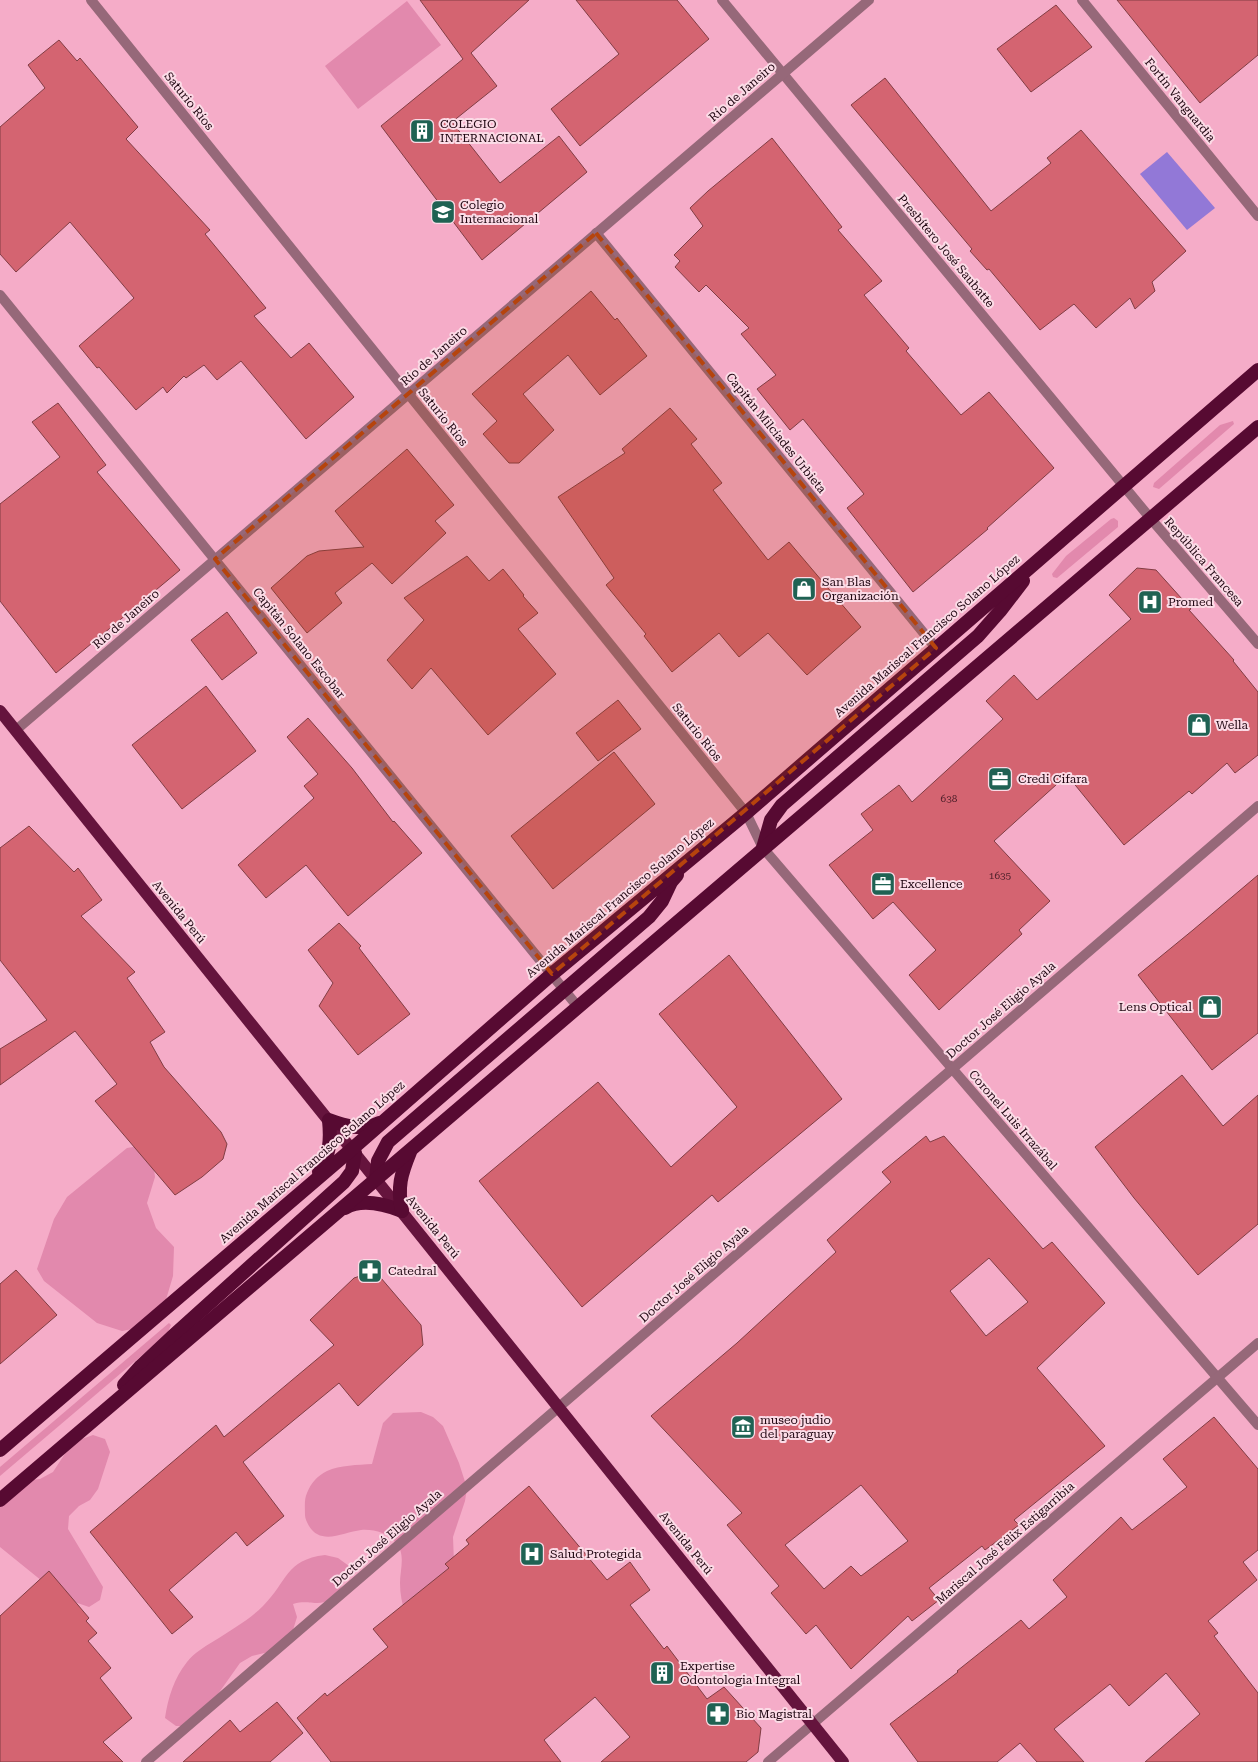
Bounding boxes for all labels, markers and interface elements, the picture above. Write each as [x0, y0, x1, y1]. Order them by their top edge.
street label: Fortín Vanguardia [1142, 55, 1218, 145]
street label: Río de Janeiro [706, 59, 778, 125]
street label: Saturio Ríos [161, 69, 217, 133]
place label: COLEGIO INTERNACIONAL [440, 117, 544, 145]
building icon: COLEGIO INTERNACIONAL [409, 118, 435, 144]
street label: Presbítero José Saubatte [895, 192, 998, 311]
place label: Colegio Internacional [460, 198, 538, 226]
school or university icon: Colegio Internacional [430, 199, 456, 225]
street label: Río de Janeiro [398, 323, 470, 389]
street label: Capitán Milcíades Urbieta [723, 370, 829, 496]
street label: Saturio Ríos [415, 385, 471, 449]
street label: República Francesa [1162, 515, 1247, 610]
street label: Avenida Mariscal Francisco Solano López [832, 552, 1022, 720]
place label: San Blas Organización [822, 575, 899, 603]
shop icon: San Blas Organización [791, 576, 817, 602]
street label: Capitán Solano Escobar [250, 585, 348, 701]
street label: Río de Janeiro [90, 586, 162, 652]
hospital icon: Promed [1137, 589, 1163, 615]
place label: Promed [1168, 595, 1214, 609]
street label: Saturio Ríos [669, 700, 725, 764]
shop icon: Wella [1186, 712, 1212, 738]
place label: Wella [1216, 718, 1249, 732]
office icon: Credi Cifara [987, 766, 1013, 792]
place label: Credi Cifara [1018, 772, 1088, 786]
house number: 638 [941, 793, 958, 804]
street label: Avenida Mariscal Francisco Solano López [524, 815, 717, 981]
house number: 1635 [989, 870, 1012, 881]
office icon: Excellence [870, 871, 896, 897]
place label: Excellence [900, 877, 963, 891]
street label: Avenida Perú [149, 878, 209, 947]
street label: Doctor José Eligio Ayala [943, 958, 1059, 1061]
shop icon: Lens Optical [1197, 994, 1223, 1020]
place label: Lens Optical [1119, 1000, 1192, 1014]
street label: Coronel Luis Irrazábal [966, 1067, 1060, 1173]
street label: Avenida Mariscal Francisco Solano López [217, 1078, 407, 1246]
street label: Avenida Perú [403, 1193, 463, 1262]
street label: Doctor José Eligio Ayala [636, 1222, 752, 1325]
pharmacy icon: Catedral [357, 1258, 383, 1284]
place label: Catedral [388, 1264, 437, 1278]
place label: museo judio del paraguay [760, 1413, 835, 1441]
museum icon: museo judio del paraguay [730, 1414, 756, 1440]
street label: Mariscal José Félix Estigarribia [933, 1479, 1077, 1607]
street label: Doctor José Eligio Ayala [329, 1486, 445, 1589]
street label: Avenida Perú [656, 1509, 716, 1578]
hospital icon: Salud Protegida [519, 1541, 545, 1567]
place label: Salud Protegida [550, 1547, 642, 1561]
place label: Expertise Odontologia Integral [680, 1659, 801, 1687]
building icon: Expertise Odontologia Integral [649, 1660, 675, 1686]
pharmacy icon: Bio Magistral [705, 1701, 731, 1727]
place label: Bio Magistral [736, 1707, 812, 1721]

